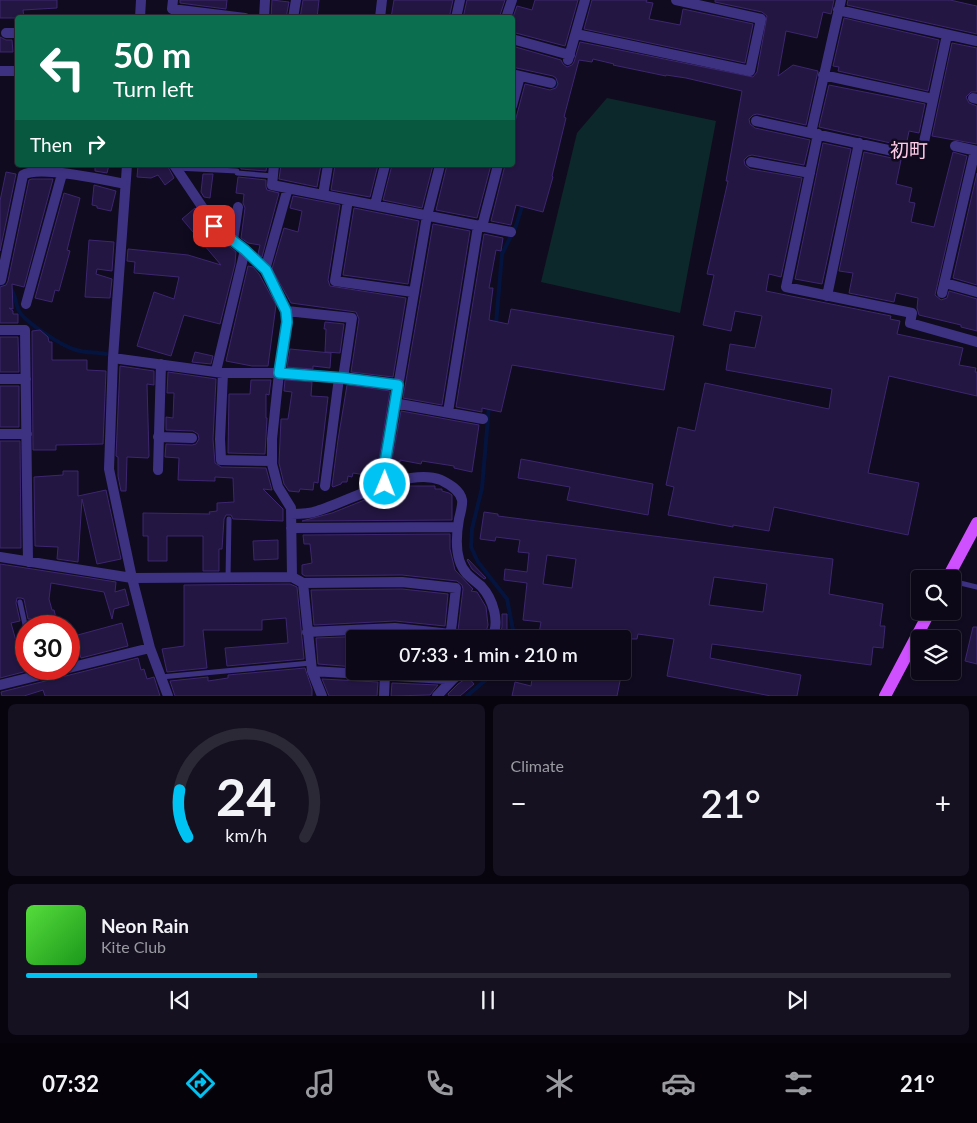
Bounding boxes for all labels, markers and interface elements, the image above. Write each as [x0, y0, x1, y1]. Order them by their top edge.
text: 50 m [113, 33, 191, 75]
icon: left [30, 35, 95, 100]
text: Turn left [113, 75, 194, 102]
icon: right [82, 130, 110, 158]
text: Then [30, 133, 72, 156]
district label: 初町 [890, 138, 928, 161]
pin [193, 205, 235, 247]
icon: arrive [200, 212, 228, 240]
position arrow [358, 457, 410, 509]
map controls [911, 570, 961, 680]
button: search [911, 570, 961, 620]
speed limit sign: 30 [15, 615, 80, 680]
button: layers [911, 630, 961, 680]
text: 07:33 · 1 min · 210 m [399, 643, 578, 666]
text: Climate [511, 756, 564, 775]
text: 24 [216, 765, 276, 827]
text: 21° [701, 780, 761, 826]
text: − [511, 786, 527, 820]
text: + [935, 786, 951, 820]
text: km/h [225, 824, 267, 846]
text: Neon Rain [101, 914, 189, 937]
text: Kite Club [101, 937, 166, 956]
icon: previous [166, 986, 194, 1014]
icon: pause [474, 986, 502, 1014]
icon: next [783, 986, 811, 1014]
icon: directions [183, 1066, 218, 1101]
icon: music [303, 1066, 338, 1101]
icon: phone [422, 1066, 457, 1101]
icon: climate [542, 1066, 577, 1101]
icon: car [661, 1066, 696, 1101]
icon: filters [781, 1066, 816, 1101]
text: 07:32 [42, 1070, 99, 1097]
text: 21° [900, 1070, 935, 1097]

